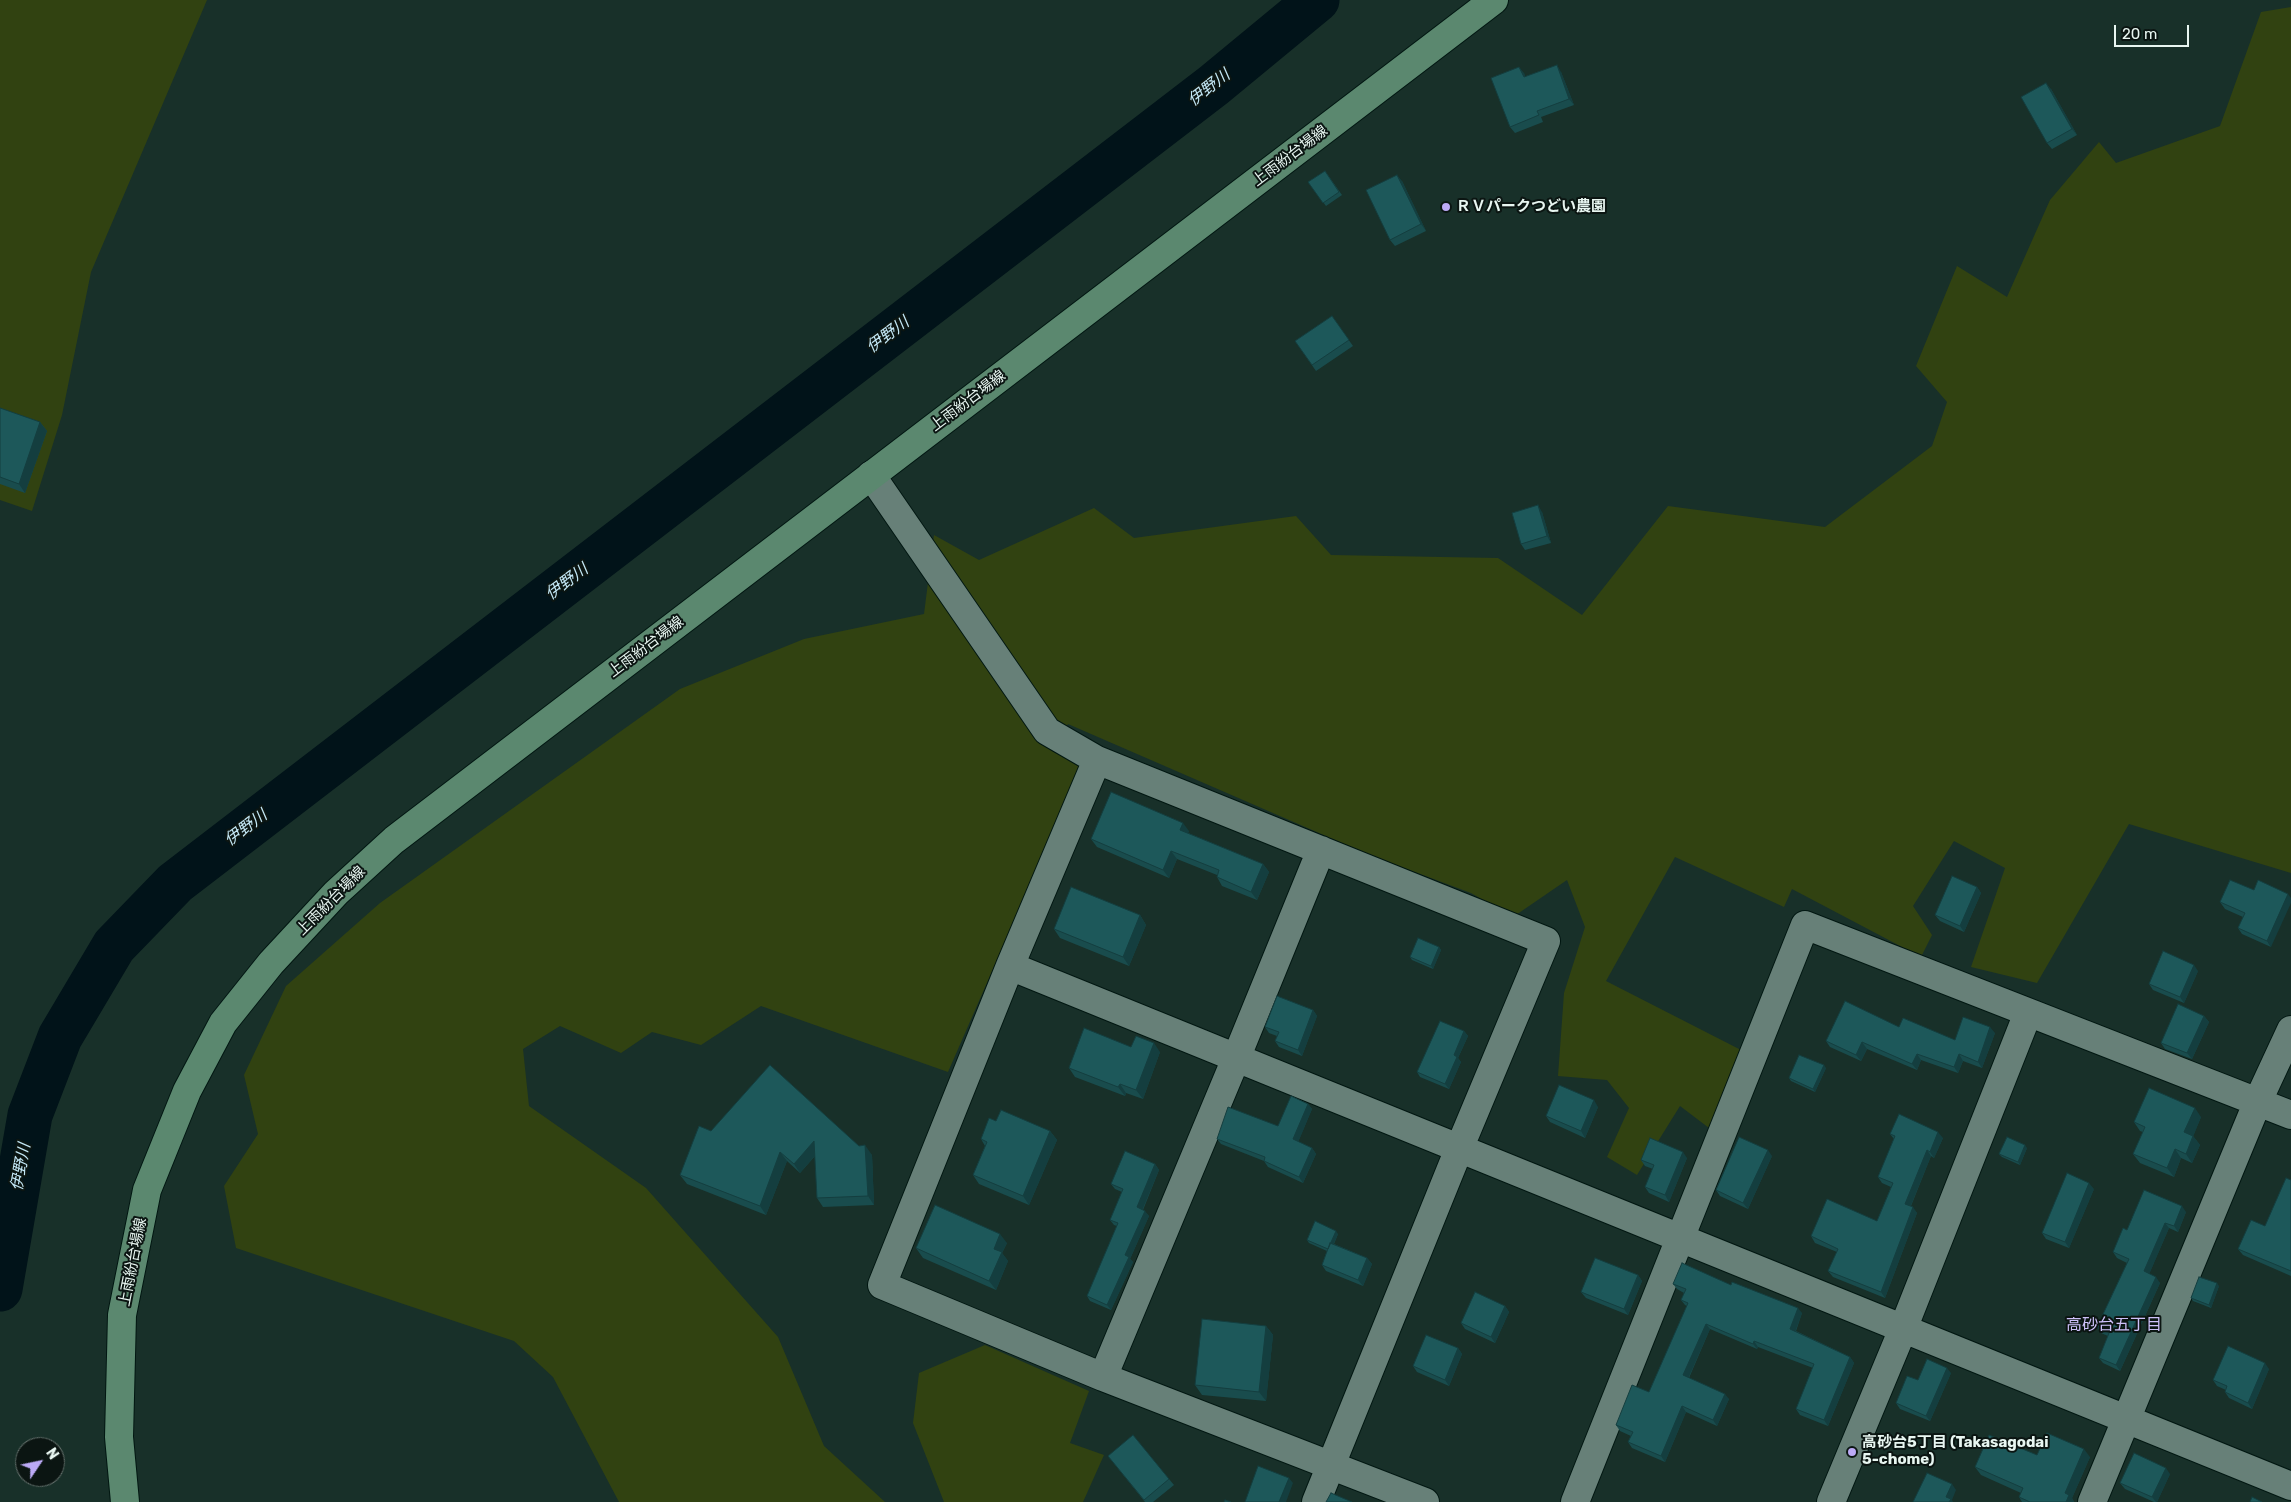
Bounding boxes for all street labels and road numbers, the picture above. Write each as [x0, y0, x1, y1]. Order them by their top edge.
street label: 上雨紛台場線 [1249, 122, 1331, 190]
street label: 上雨紛台場線 [927, 367, 1009, 435]
street label: 上雨紛台場線 [605, 613, 687, 681]
street label: 上雨紛台場線 [293, 863, 369, 939]
street label: 上雨紛台場線 [116, 1216, 150, 1308]

